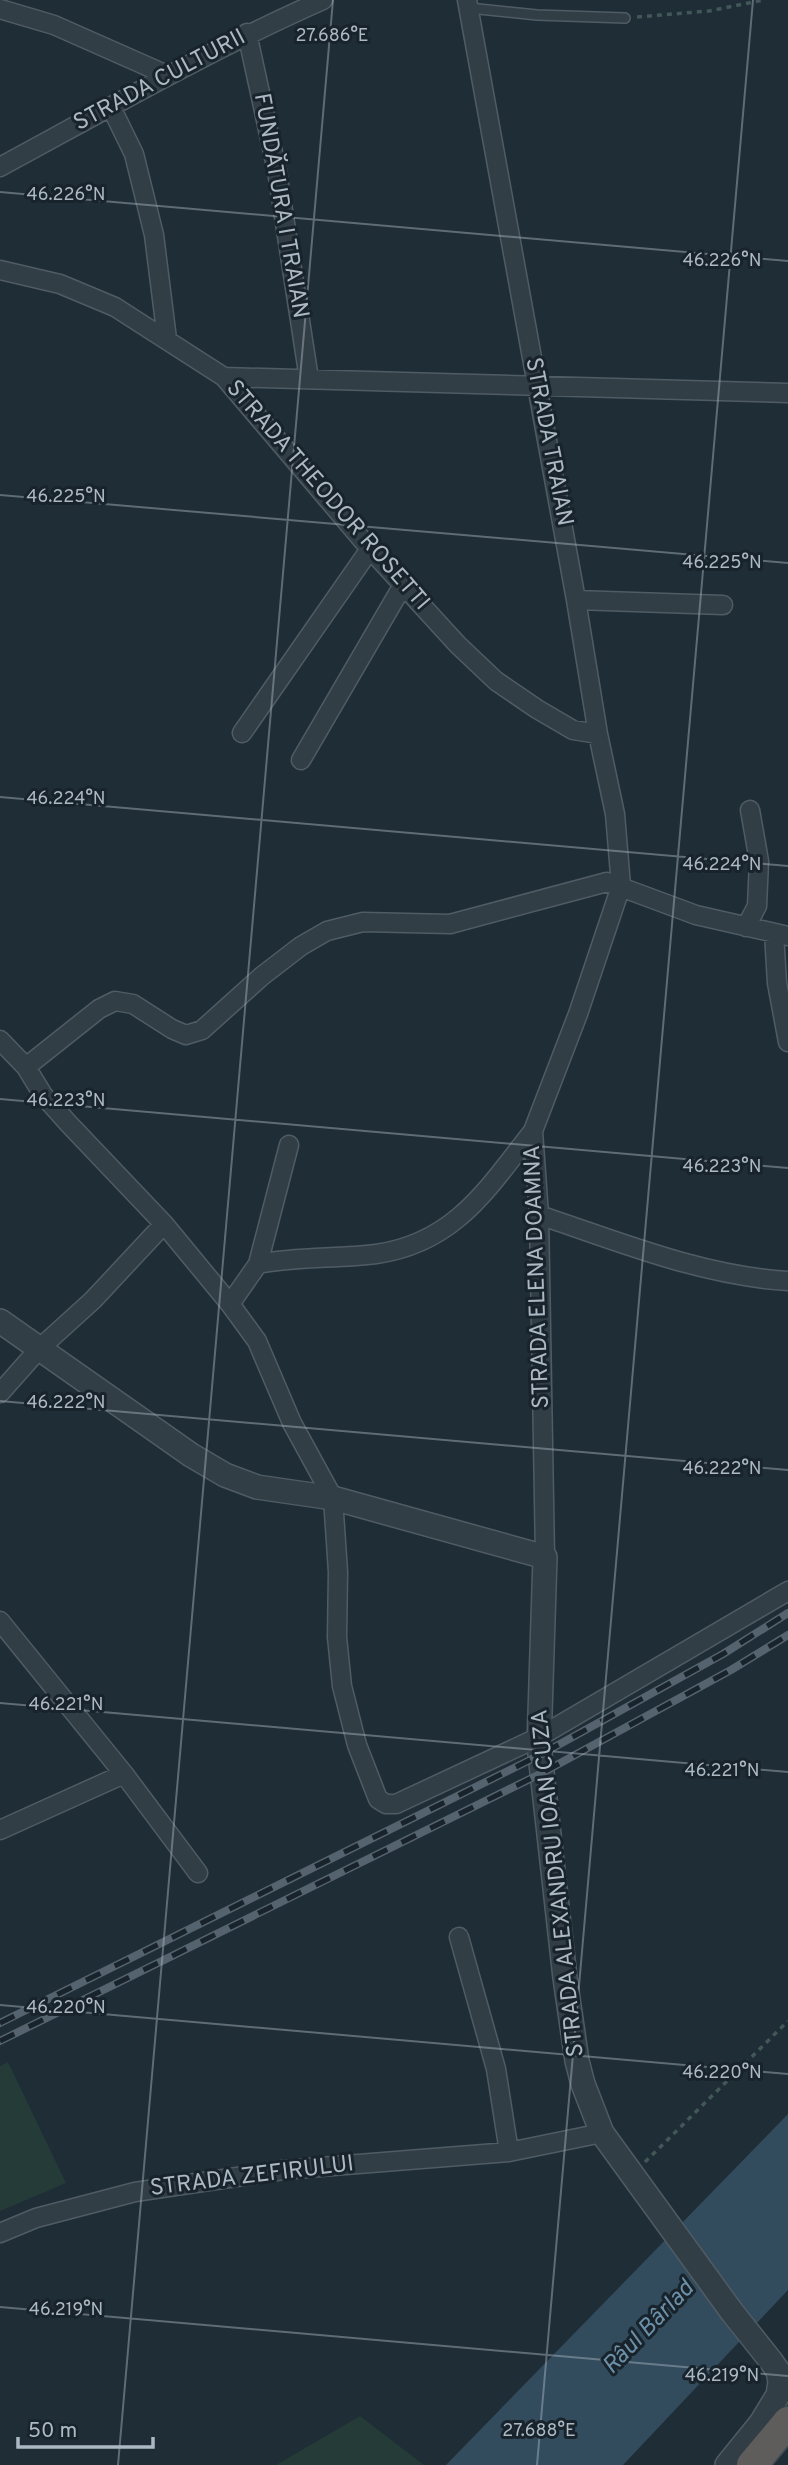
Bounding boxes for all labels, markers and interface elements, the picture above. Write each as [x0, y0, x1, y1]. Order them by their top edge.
street label: STRADA CULTURII [69, 23, 251, 139]
text: 27.686°E [295, 25, 369, 48]
street label: FUNDĂTURA I TRAIAN [246, 91, 316, 321]
text: 46.226°N [27, 184, 105, 207]
text: 46.226°N [683, 250, 761, 273]
street label: STRADA TRAIAN [517, 355, 579, 529]
street label: STRADA THEODOR ROSETTI [219, 375, 435, 617]
text: 46.225°N [26, 486, 106, 509]
text: 46.225°N [682, 552, 762, 575]
text: 46.224°N [26, 788, 106, 811]
text: 46.224°N [682, 854, 762, 877]
text: 46.223°N [27, 1090, 105, 1113]
street label: STRADA ELENA DOAMNA [519, 1145, 557, 1409]
text: 46.223°N [683, 1156, 761, 1179]
text: 46.222°N [26, 1392, 106, 1415]
text: 46.222°N [682, 1458, 762, 1481]
text: 46.221°N [29, 1694, 103, 1717]
street label: STRADA ALEXANDRU IOAN CUZA [526, 1708, 592, 2058]
text: 46.221°N [685, 1760, 759, 1783]
text: 46.220°N [26, 1997, 106, 2020]
text: 46.220°N [682, 2062, 762, 2085]
street label: STRADA ZEFIRULUI [148, 2150, 356, 2204]
water label: Râul Bârlad [597, 2273, 702, 2381]
text: 46.219°N [29, 2299, 103, 2322]
text: 46.219°N [685, 2365, 759, 2388]
scale bar [18, 2406, 152, 2450]
text: 50 m [28, 2418, 77, 2445]
text: 27.688°E [502, 2420, 576, 2443]

